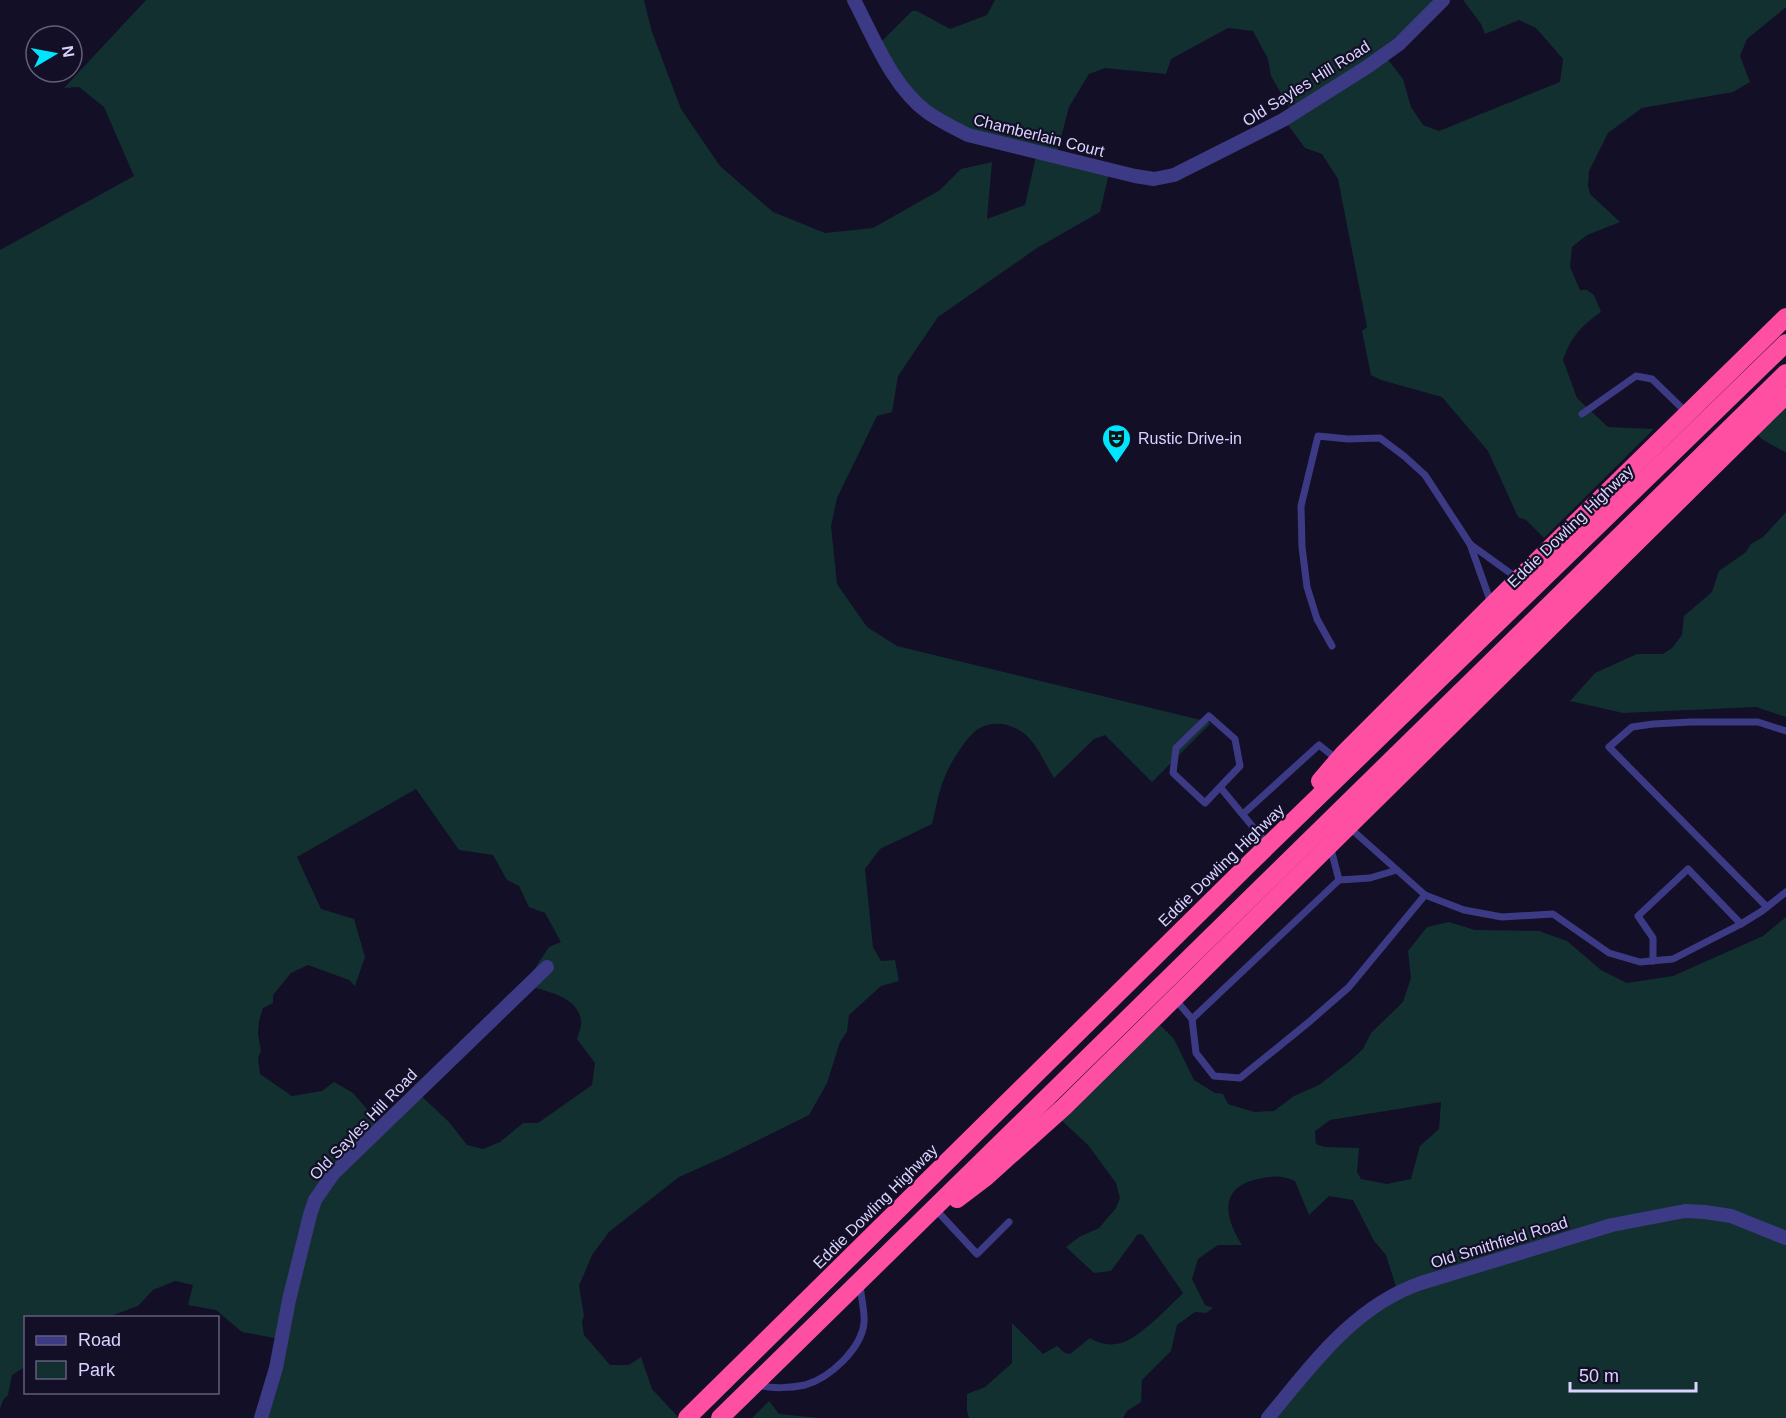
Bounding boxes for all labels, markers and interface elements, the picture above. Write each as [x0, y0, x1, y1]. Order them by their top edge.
north arrow [24, 24, 84, 84]
street label: Old Sayles Hill Road [1240, 37, 1373, 130]
text: N [59, 44, 78, 59]
street label: Chamberlain Court [972, 111, 1107, 160]
theatre icon: Rustic Drive-in [1101, 422, 1133, 464]
place label: Rustic Drive-in [1138, 430, 1242, 447]
street label: Eddie Dowling Highway [1504, 462, 1637, 591]
street label: Eddie Dowling Highway [1155, 801, 1288, 930]
street label: Old Sayles Hill Road [306, 1066, 420, 1183]
street label: Eddie Dowling Highway [810, 1141, 941, 1272]
street label: Old Smithfield Road [1429, 1214, 1570, 1271]
legend [24, 1316, 219, 1394]
text: Road [78, 1330, 121, 1350]
scale bar [1570, 1355, 1696, 1393]
text: Park [78, 1360, 116, 1380]
text: 50 m [1579, 1366, 1619, 1386]

